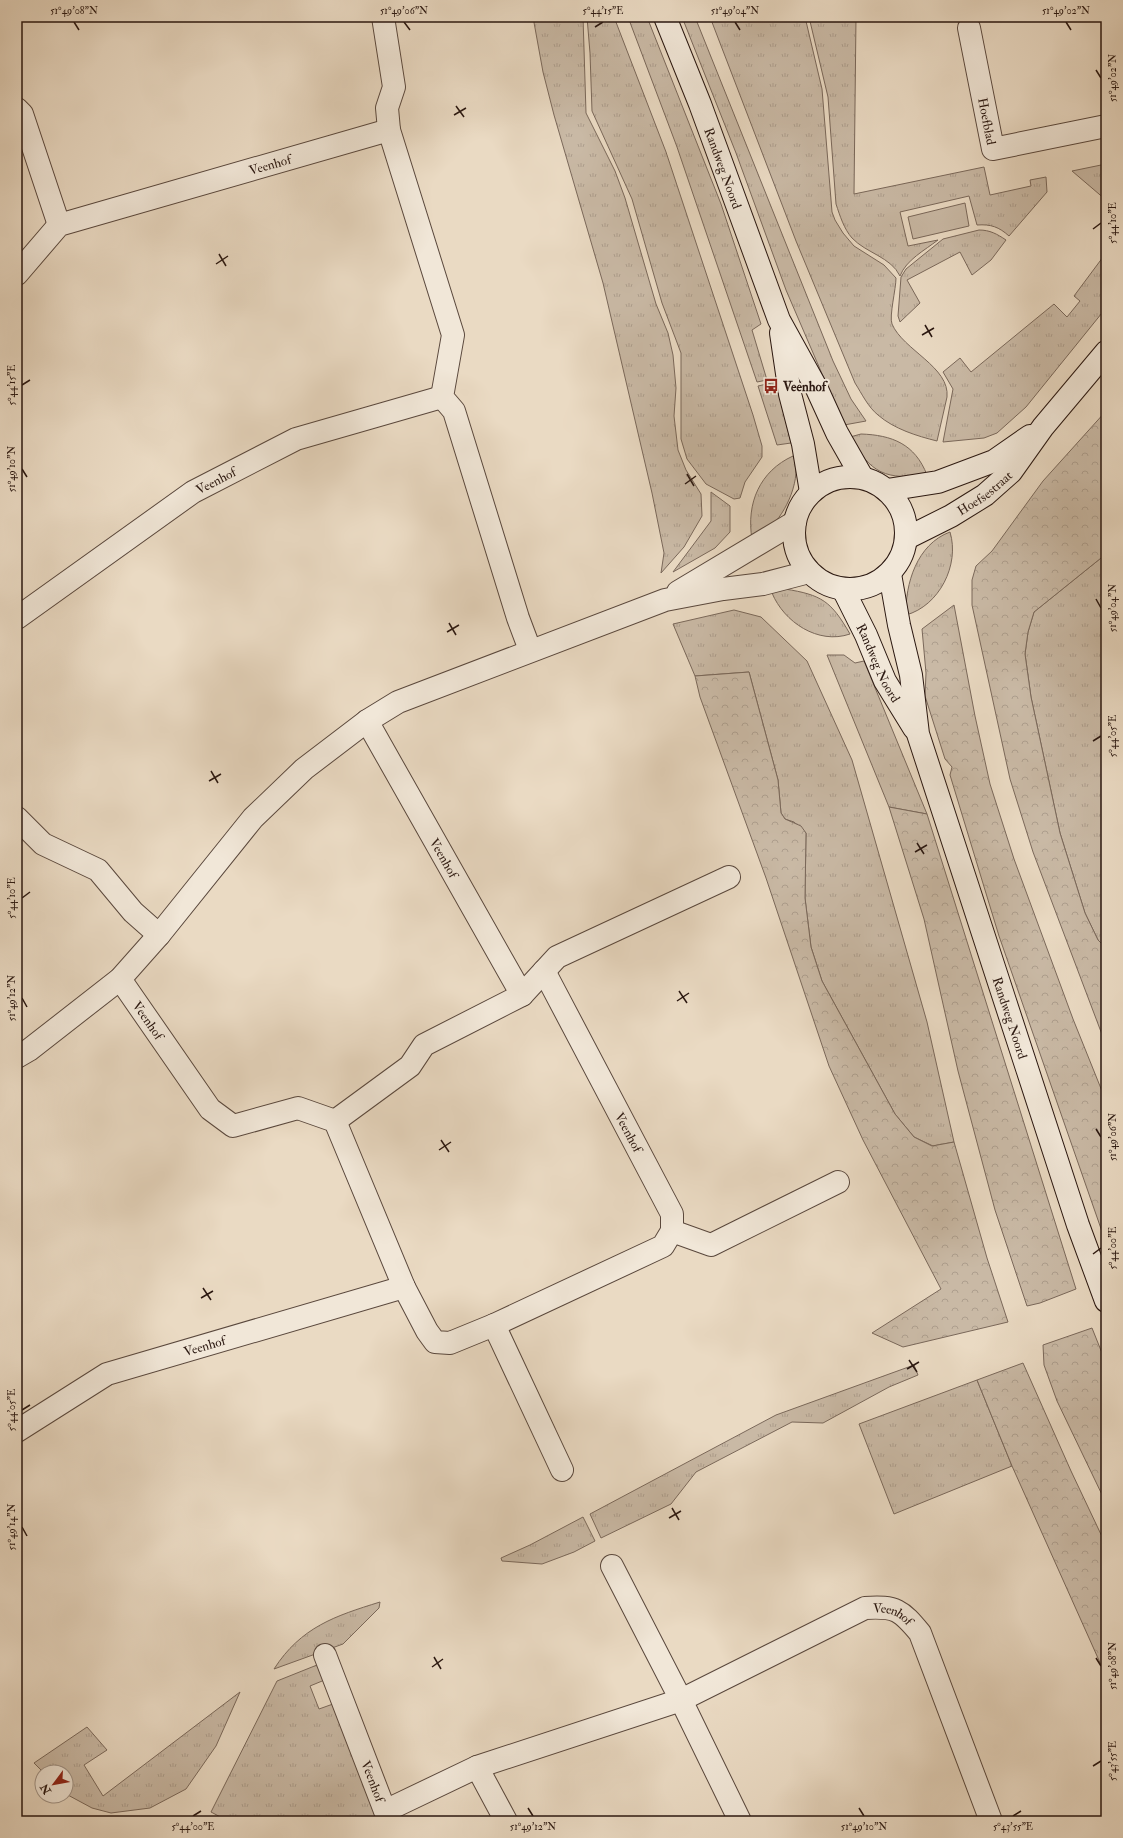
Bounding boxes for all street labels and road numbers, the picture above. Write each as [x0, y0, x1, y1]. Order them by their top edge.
street label: Hoefblad [974, 96, 999, 147]
street label: Randweg Noord [700, 126, 745, 212]
street label: Veenhof [247, 151, 295, 179]
street label: Veenhof [193, 463, 241, 498]
street label: Hoefsestraat [954, 468, 1016, 519]
street label: Randweg Noord [853, 621, 904, 706]
street label: Veenhof [426, 835, 462, 882]
street label: Randweg Noord [989, 975, 1030, 1062]
street label: Veenhof [129, 998, 167, 1044]
street label: Veenhof [611, 1110, 646, 1157]
street label: Veenhof [182, 1332, 229, 1360]
street label: Veenhof [873, 1601, 917, 1630]
street label: Veenhof [357, 1758, 388, 1806]

